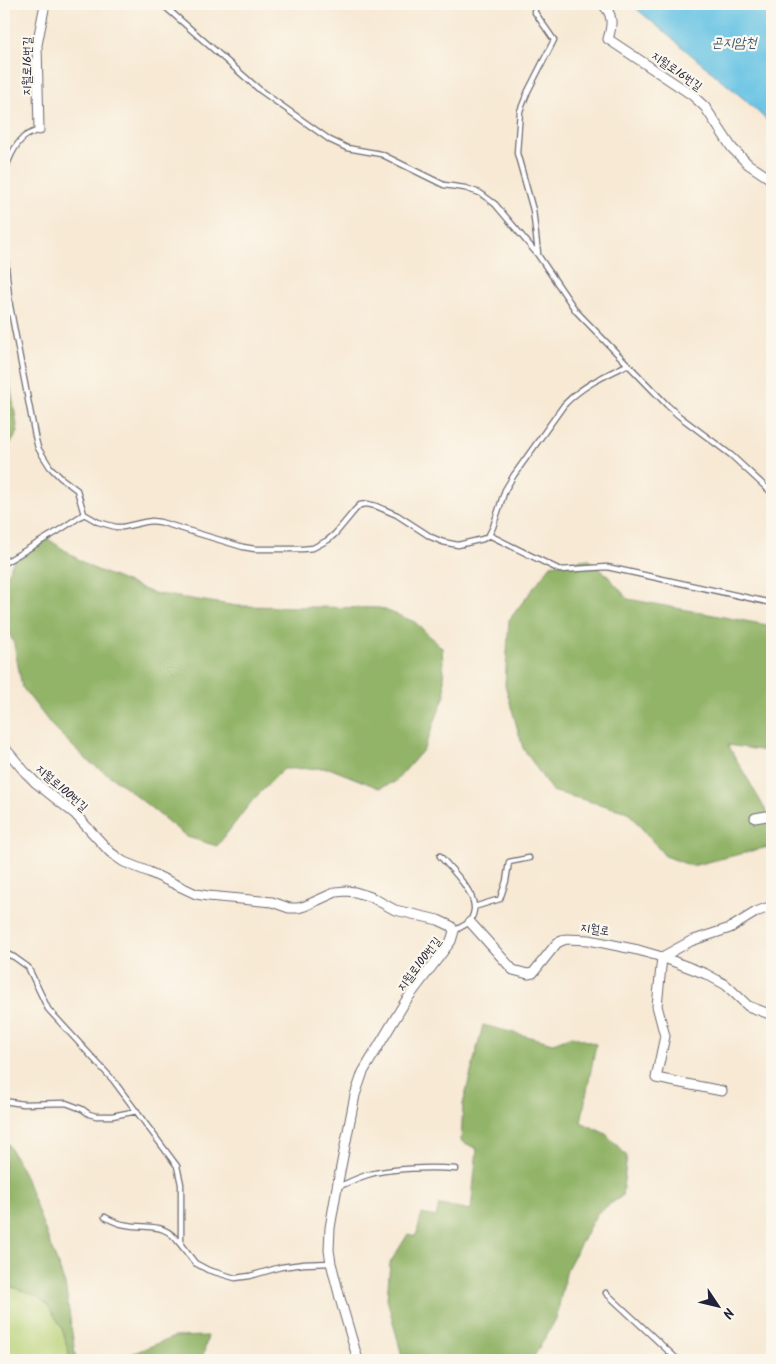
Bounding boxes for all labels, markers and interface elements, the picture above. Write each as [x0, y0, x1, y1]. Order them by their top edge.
water label: 곤지암천 [711, 32, 758, 54]
street label: 지월로16번길 [17, 36, 38, 96]
street label: 지월로16번길 [647, 47, 706, 96]
street label: 지월로100번길 [31, 760, 92, 817]
street label: 지월로 [579, 918, 611, 941]
street label: 지월로100번길 [393, 933, 446, 996]
north arrow [694, 1282, 744, 1332]
text: N [716, 1303, 739, 1323]

